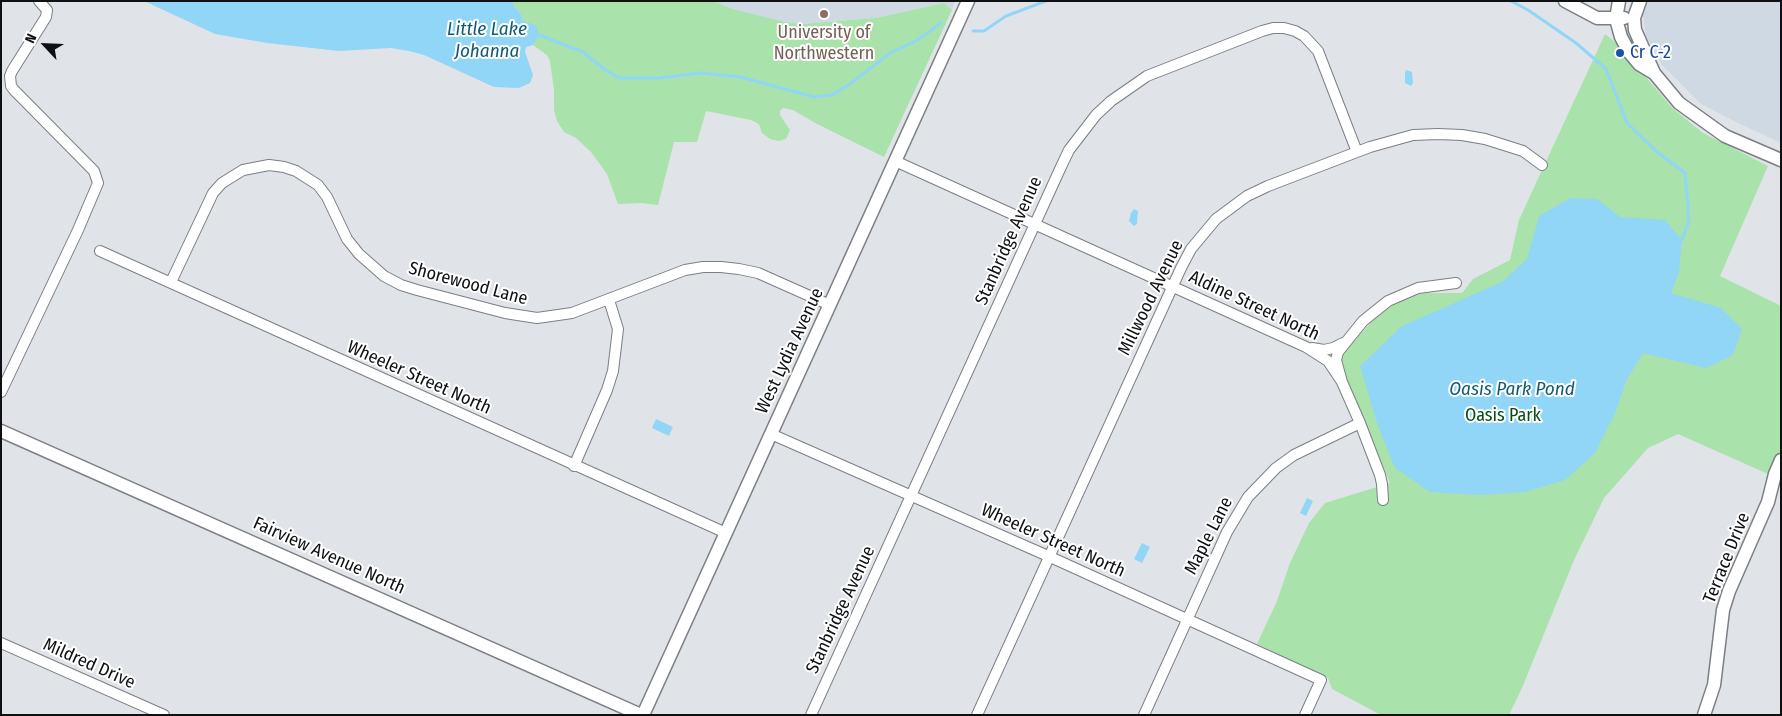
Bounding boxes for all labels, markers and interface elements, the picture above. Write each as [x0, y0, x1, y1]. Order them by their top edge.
marker: University of Northwestern [818, 8, 830, 20]
water label: Little Lake Johanna [447, 19, 527, 63]
north arrow [20, 20, 70, 70]
place label: University of Northwestern [774, 22, 874, 64]
text: N [21, 31, 40, 46]
place label: Cr C-2 [1630, 42, 1671, 64]
marker: Cr C-2 [1614, 47, 1626, 59]
street label: Stanbridge Avenue [971, 173, 1047, 309]
street label: Millwood Avenue [1114, 237, 1188, 359]
street label: Shorewood Lane [406, 258, 530, 310]
street label: Aldine Street North [1185, 266, 1323, 346]
street label: West Lydia Avenue [751, 285, 829, 417]
street label: Wheeler Street North [344, 337, 494, 419]
water label: Oasis Park Pond [1449, 379, 1575, 401]
park label: Oasis Park [1465, 405, 1541, 427]
street label: Maple Lane [1180, 494, 1238, 578]
street label: Wheeler Street North [978, 500, 1128, 582]
street label: Terrace Drive [1699, 510, 1755, 606]
street label: Fairview Avenue North [250, 513, 408, 599]
street label: Stanbridge Avenue [802, 543, 880, 677]
street label: Mildred Drive [40, 634, 138, 694]

